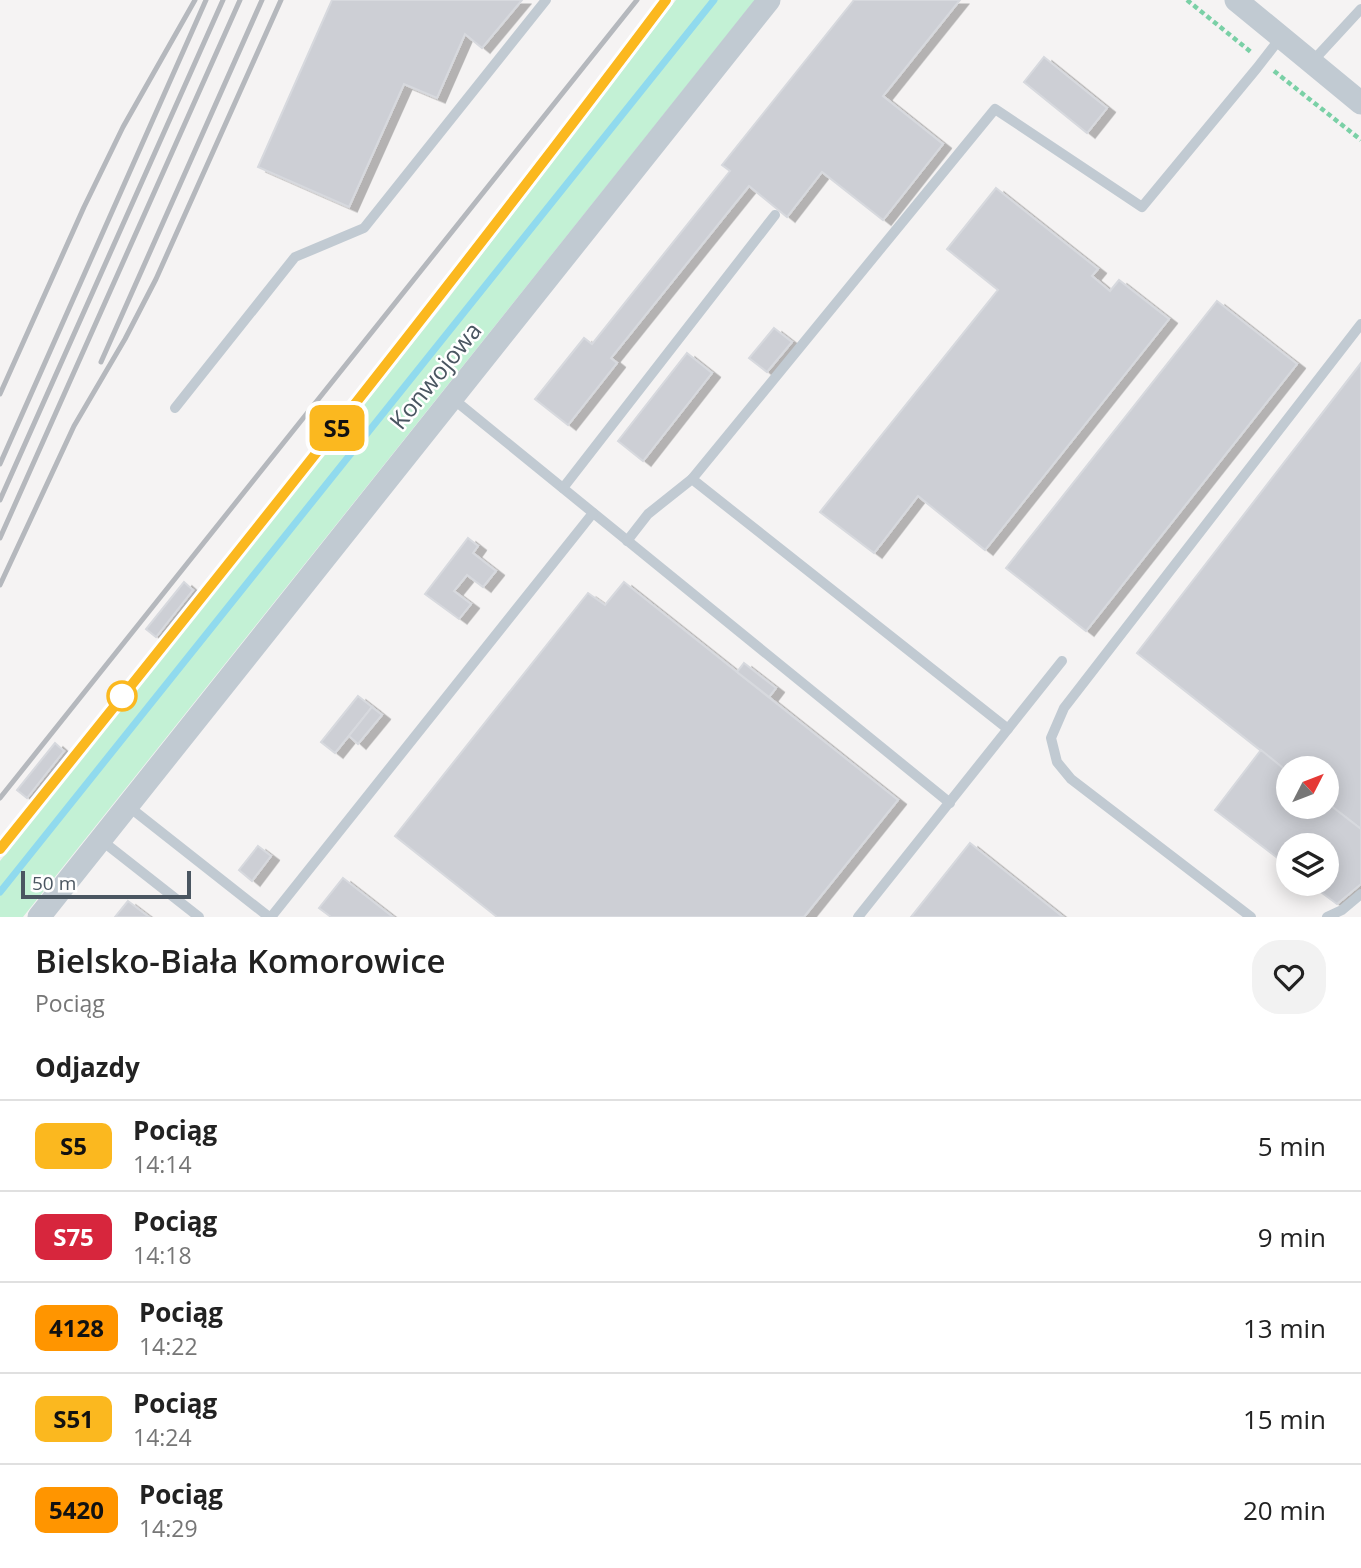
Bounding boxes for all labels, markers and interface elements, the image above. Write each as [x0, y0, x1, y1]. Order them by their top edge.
street label: Konwojowa [381, 314, 488, 436]
line badge: S5 [306, 405, 368, 451]
text: S5 [324, 411, 350, 444]
unlabelled marker [107, 681, 137, 711]
north arrow [1276, 756, 1339, 819]
map controls [1276, 756, 1339, 896]
button: layers [1276, 833, 1339, 896]
scale bar [21, 868, 191, 900]
text: 50 m [32, 870, 76, 896]
text: Bielsko-Biała Komorowice [35, 938, 446, 983]
button: heart [1252, 940, 1326, 1014]
text: Pociąg [35, 987, 105, 1019]
text: Odjazdy [35, 1049, 140, 1085]
text: Pociąg [133, 1112, 217, 1148]
text: 5 min [1258, 1128, 1326, 1164]
text: S5 [60, 1129, 87, 1162]
text: 14:14 [133, 1148, 192, 1180]
text: Pociąg [133, 1203, 217, 1239]
text: 9 min [1258, 1219, 1326, 1255]
text: S75 [53, 1220, 94, 1253]
text: 14:18 [133, 1239, 192, 1271]
text: Pociąg [139, 1294, 223, 1330]
text: 13 min [1243, 1310, 1326, 1346]
text: 4128 [49, 1311, 104, 1344]
text: 14:22 [139, 1330, 198, 1362]
text: Pociąg [133, 1385, 217, 1421]
text: 15 min [1243, 1401, 1326, 1437]
text: S51 [53, 1402, 94, 1435]
text: 14:24 [133, 1421, 192, 1453]
text: Pociąg [139, 1476, 223, 1512]
text: 20 min [1243, 1492, 1326, 1528]
text: 5420 [49, 1493, 104, 1526]
text: 14:29 [139, 1512, 198, 1544]

